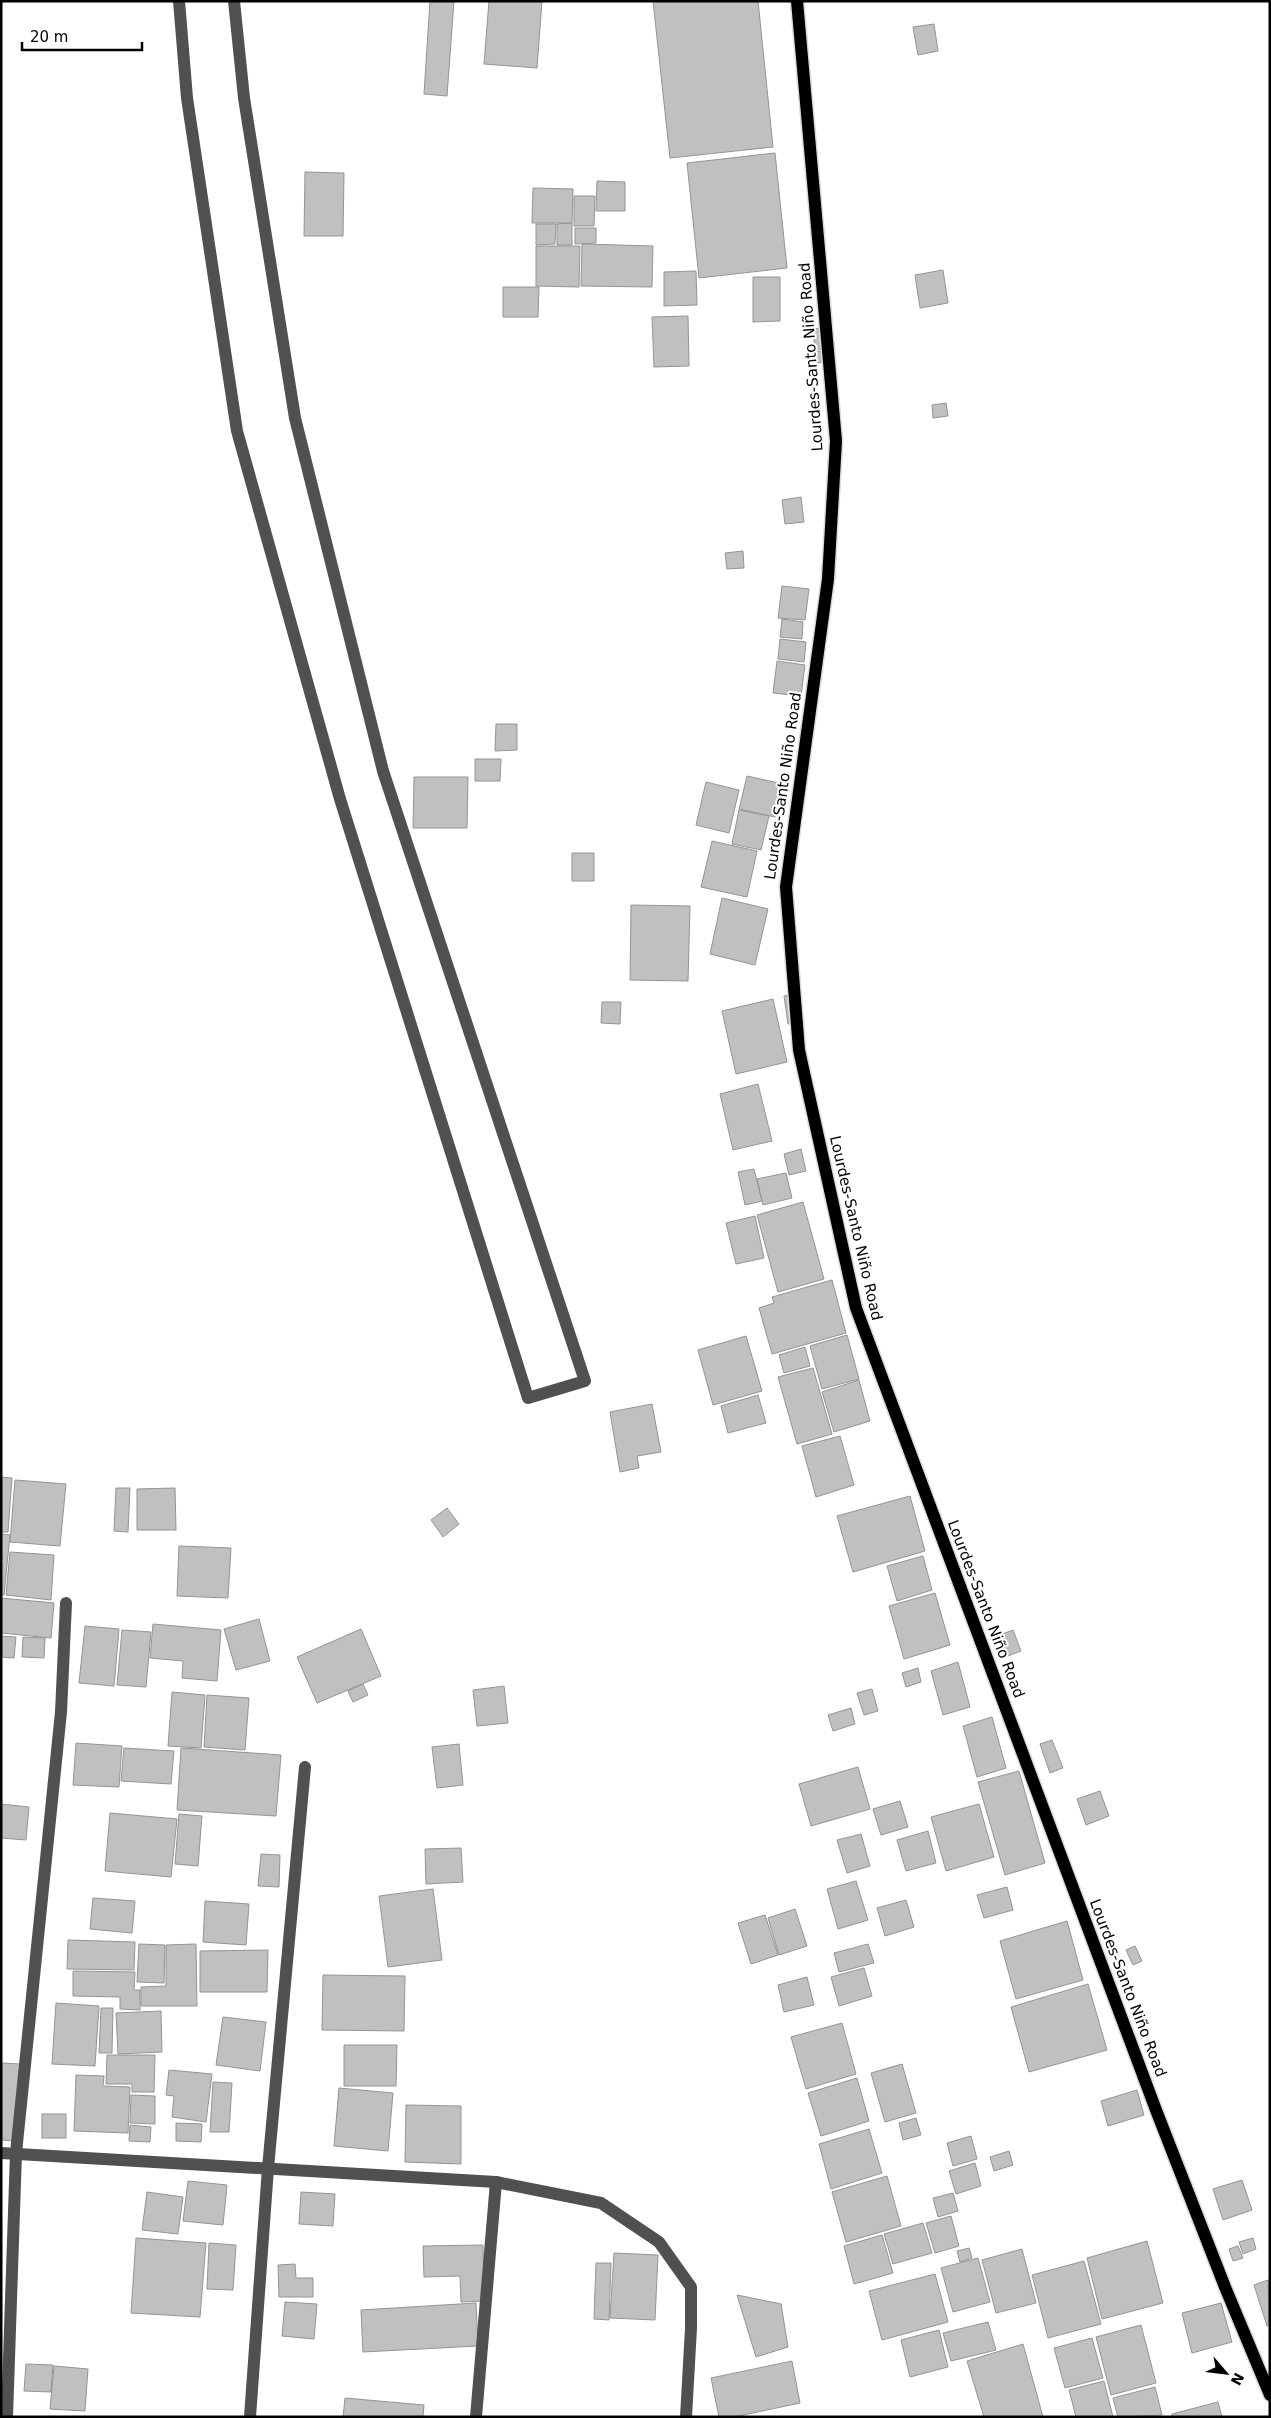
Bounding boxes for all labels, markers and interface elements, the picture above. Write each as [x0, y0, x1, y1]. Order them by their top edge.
scale bar [22, 20, 142, 52]
text: 20 m [30, 28, 68, 46]
street label: Lourdes-Santo Niño Road [795, 262, 827, 452]
street label: Lourdes-Santo Niño Road [761, 691, 805, 881]
street label: Lourdes-Santo Niño Road [826, 1134, 886, 1322]
street label: Lourdes-Santo Niño Road [944, 1517, 1028, 1701]
street label: Lourdes-Santo Niño Road [1086, 1896, 1170, 2080]
north arrow [1201, 2348, 1251, 2398]
text: N [1228, 2370, 1247, 2388]

